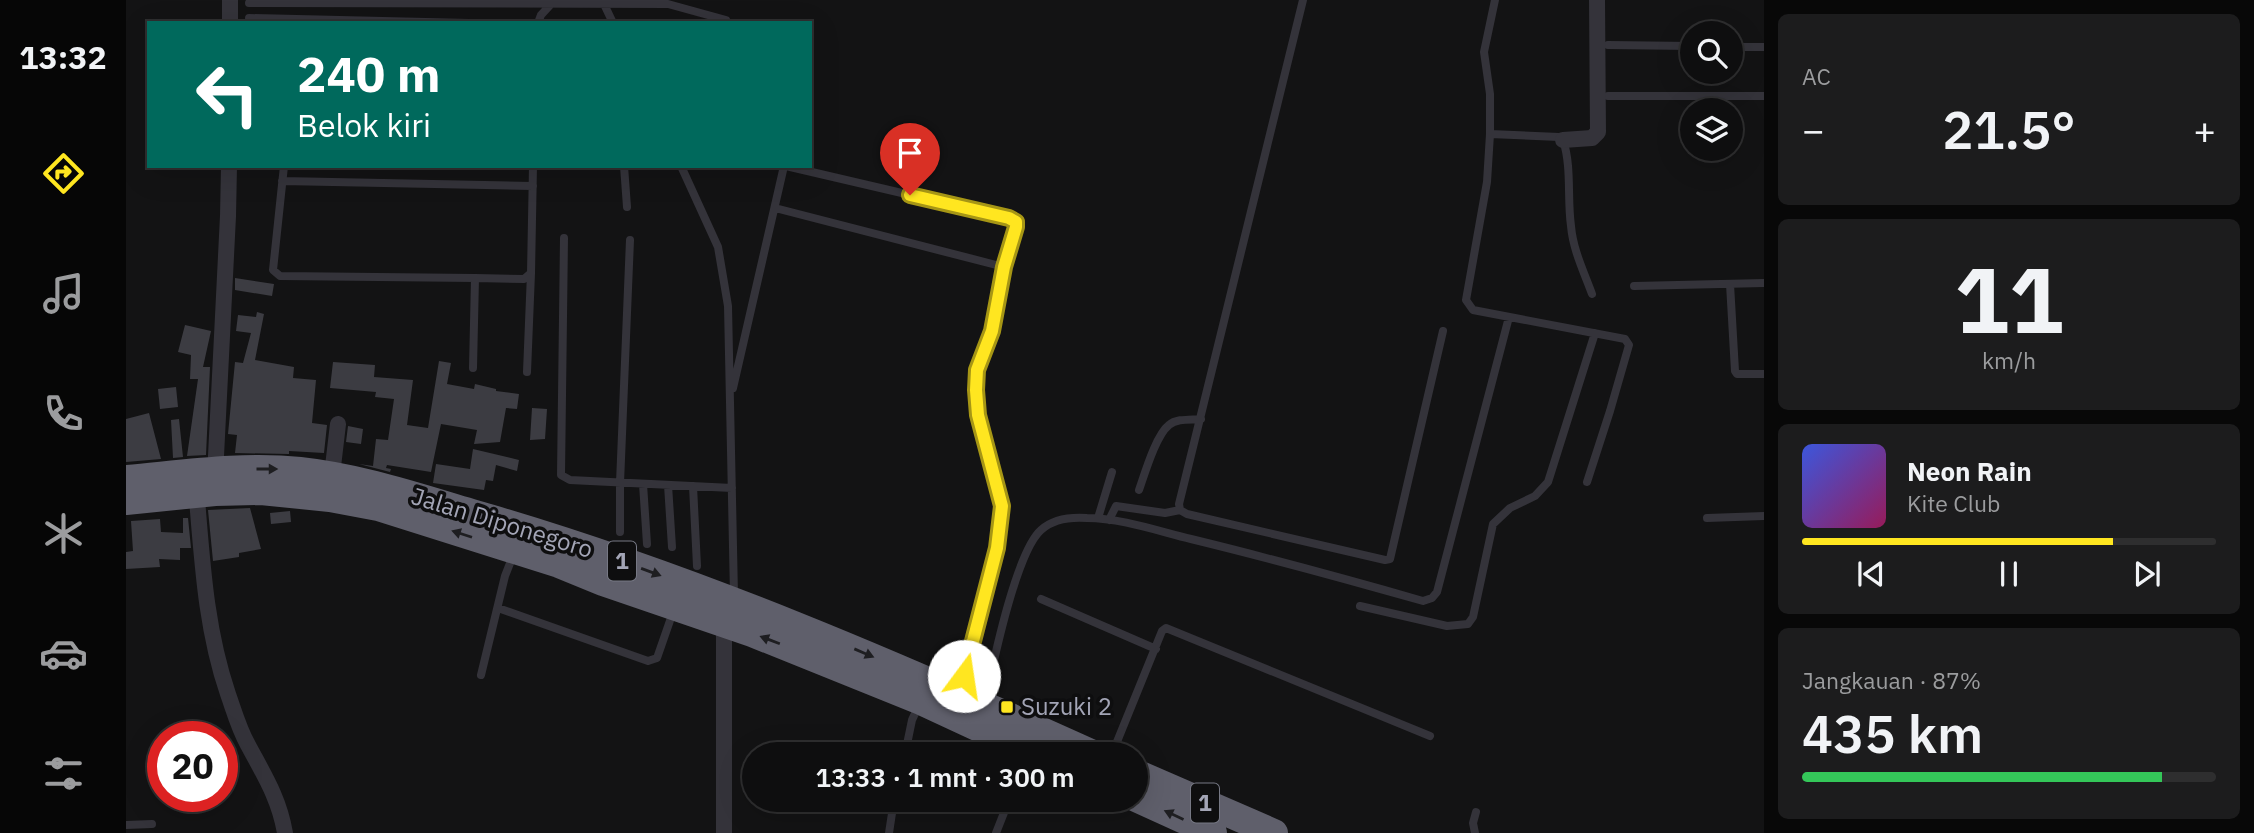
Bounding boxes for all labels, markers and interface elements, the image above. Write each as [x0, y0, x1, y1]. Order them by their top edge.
map controls [1680, 21, 1743, 161]
button: search [1680, 21, 1743, 84]
text: 13:32 [19, 36, 107, 78]
text: 240 m [297, 42, 441, 105]
icon: left [182, 49, 273, 140]
text: AC [1802, 61, 1831, 91]
text: 21.5° [1942, 96, 2076, 163]
button: layers [1680, 98, 1743, 161]
text: Belok kiri [297, 104, 431, 146]
text: − [1802, 105, 1825, 154]
text: + [2193, 105, 2216, 154]
pin [880, 123, 940, 195]
icon: arrive [891, 134, 929, 172]
icon: directions [39, 149, 88, 198]
text: 11 [1954, 240, 2064, 358]
icon: music [39, 269, 88, 318]
text: km/h [1982, 345, 2036, 375]
icon: phone [39, 389, 88, 438]
text: Neon Rain [1907, 454, 2032, 488]
one-way arrow [257, 463, 279, 475]
street label: Jalan Diponegoro [408, 479, 597, 565]
text: Kite Club [1907, 488, 2000, 518]
icon: climate [39, 509, 88, 558]
one-way arrow [452, 528, 473, 539]
road number: 1 [608, 541, 636, 580]
icon: previous [1852, 555, 1890, 593]
icon: pause [1990, 555, 2028, 593]
icon: next [2128, 555, 2166, 593]
one-way arrow [641, 567, 662, 578]
icon: car [39, 629, 88, 678]
one-way arrow [759, 635, 780, 646]
position arrow [927, 639, 1001, 713]
one-way arrow [853, 648, 874, 659]
text: Jangkauan · 87% [1802, 665, 1981, 695]
place label: Suzuki 2 [1021, 690, 1112, 722]
marker: Suzuki 2 [999, 699, 1015, 715]
text: 435 km [1802, 700, 1983, 767]
speed limit sign: 20 [147, 721, 238, 812]
icon: filters [39, 749, 88, 798]
text: 13:33 · 1 mnt · 300 m [815, 760, 1075, 794]
road number: 1 [1191, 783, 1219, 822]
one-way arrow [1164, 809, 1185, 820]

